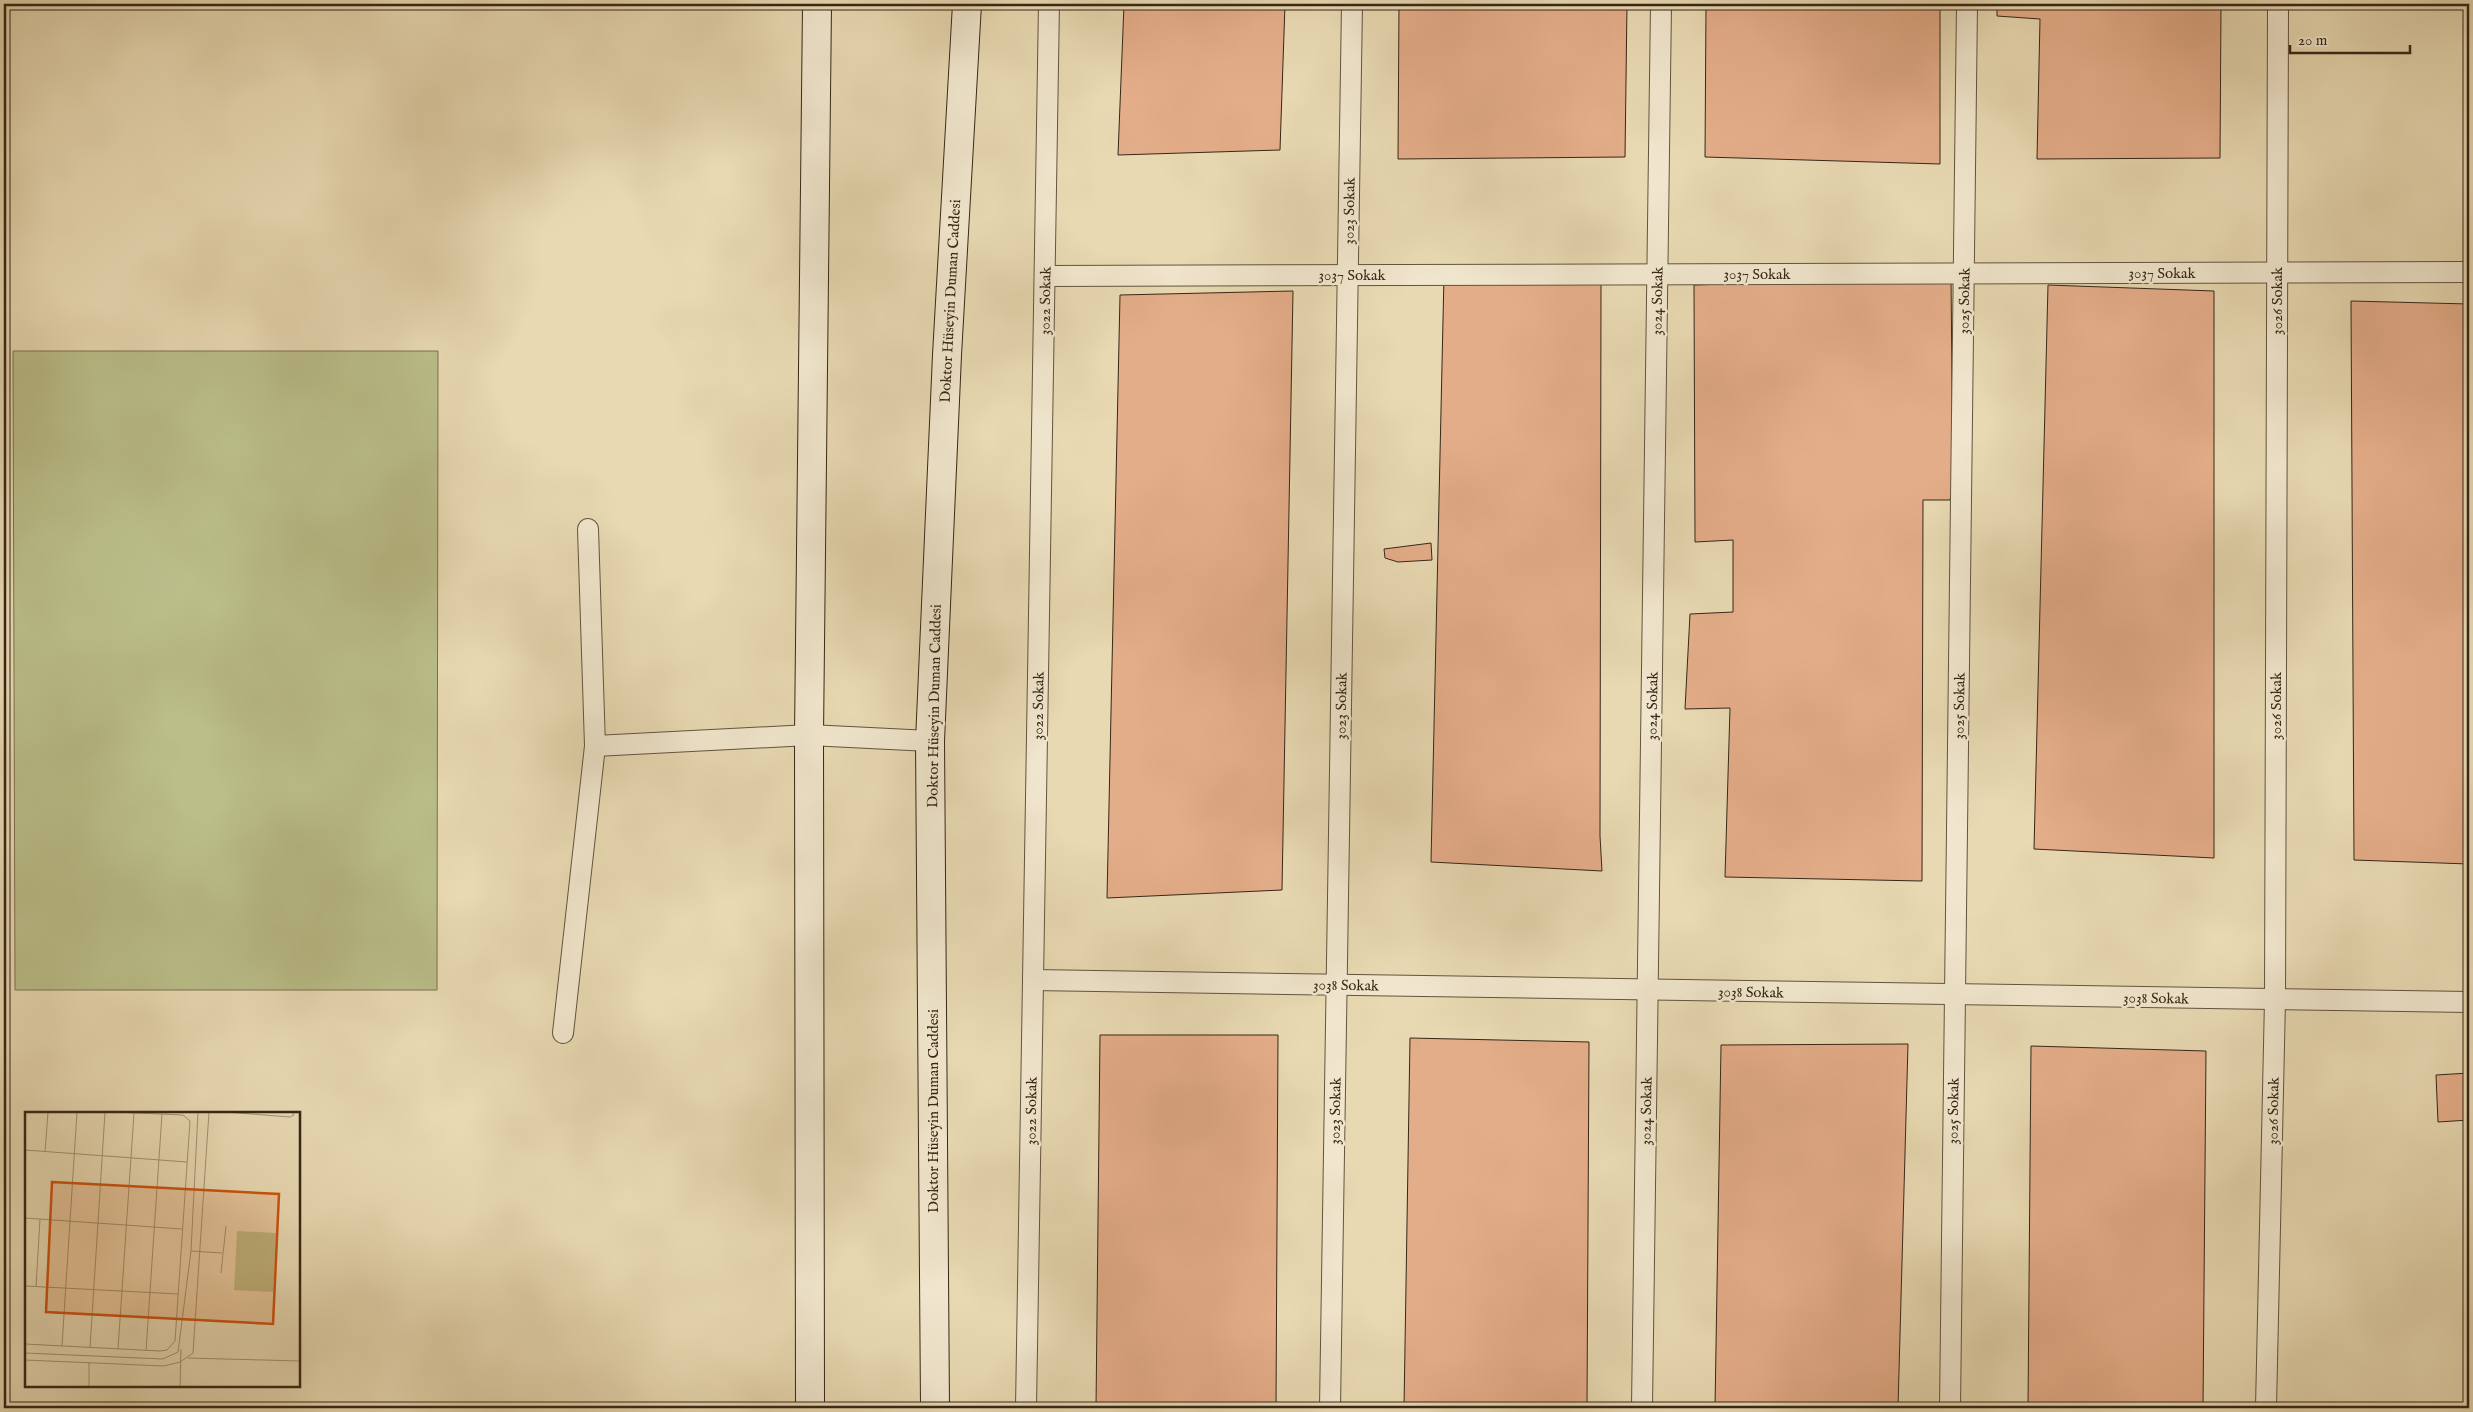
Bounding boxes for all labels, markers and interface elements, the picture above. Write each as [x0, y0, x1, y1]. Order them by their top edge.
scale bar [2290, 22, 2410, 54]
text: 20 m [2298, 31, 2328, 50]
street label: 3023 Sokak [1339, 176, 1360, 245]
street label: Doktor Hüseyin Duman Caddesi [936, 199, 965, 403]
street label: 3037 Sokak [2128, 264, 2197, 283]
street label: 3024 Sokak [1647, 265, 1668, 336]
street label: 3037 Sokak [1723, 265, 1792, 284]
street label: 3022 Sokak [1035, 266, 1056, 335]
street label: 3037 Sokak [1318, 266, 1387, 285]
street label: 3025 Sokak [1954, 266, 1975, 335]
street label: 3026 Sokak [2268, 266, 2287, 335]
street label: Doktor Hüseyin Duman Caddesi [923, 604, 946, 808]
street label: 3024 Sokak [1642, 670, 1663, 741]
street label: 3022 Sokak [1028, 671, 1049, 740]
street label: 3023 Sokak [1331, 671, 1352, 740]
street label: 3025 Sokak [1949, 671, 1970, 740]
street label: 3026 Sokak [2267, 671, 2286, 740]
street label: 3038 Sokak [1313, 975, 1380, 996]
street label: 3038 Sokak [1718, 982, 1785, 1003]
street label: 3038 Sokak [2123, 988, 2190, 1009]
street label: Doktor Hüseyin Duman Caddesi [924, 1009, 943, 1213]
street label: 3024 Sokak [1636, 1075, 1657, 1146]
street label: 3022 Sokak [1021, 1076, 1042, 1145]
street label: 3023 Sokak [1325, 1076, 1346, 1145]
street label: 3025 Sokak [1943, 1076, 1964, 1145]
street label: 3026 Sokak [2263, 1076, 2284, 1145]
inset map [25, 1112, 300, 1387]

